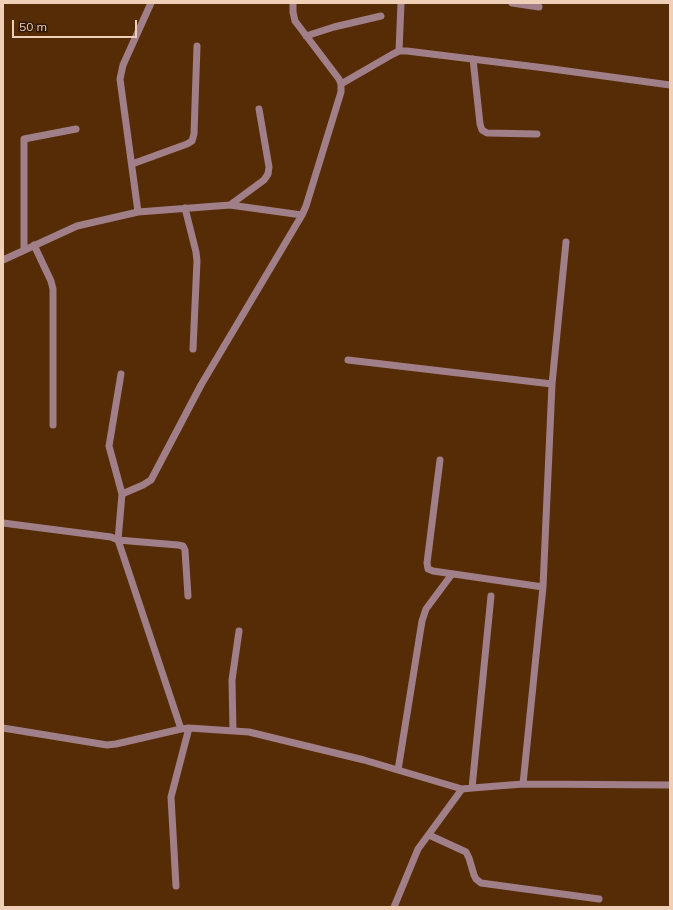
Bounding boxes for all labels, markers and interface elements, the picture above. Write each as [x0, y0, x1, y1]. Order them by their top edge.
scale bar [14, 12, 139, 38]
text: 50 m [19, 19, 47, 34]

